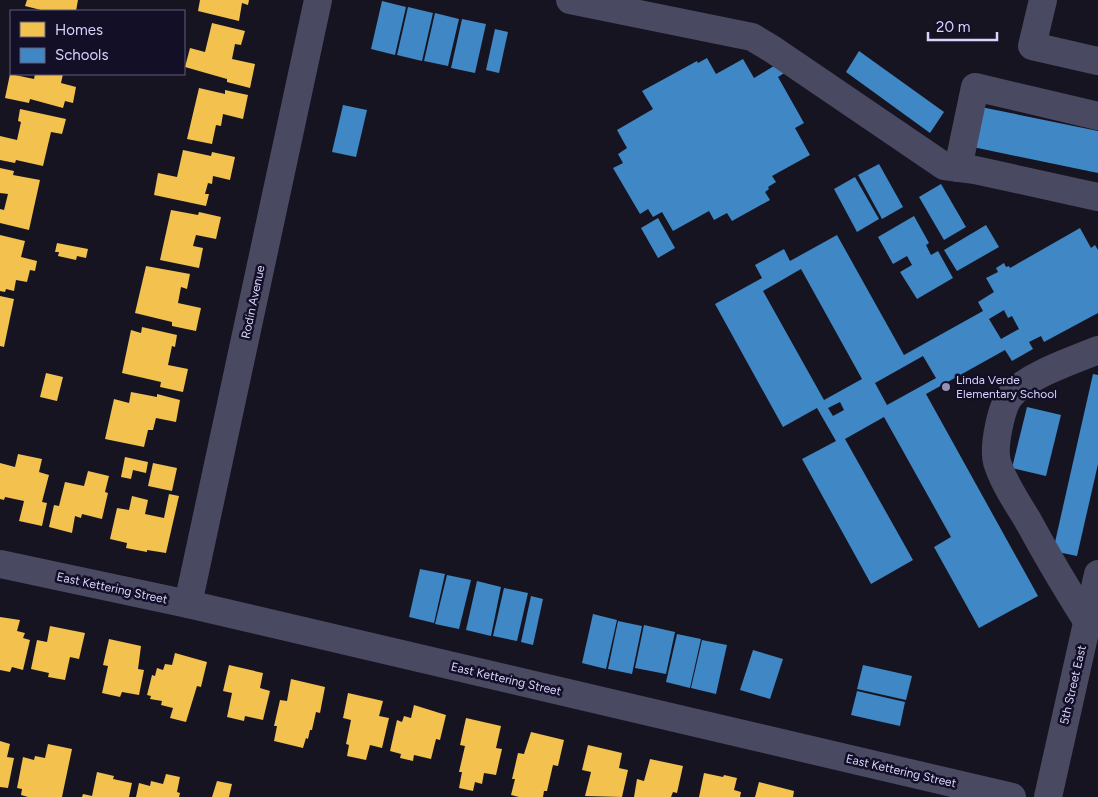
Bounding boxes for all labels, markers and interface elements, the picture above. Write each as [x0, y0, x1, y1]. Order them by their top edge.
legend [10, 10, 185, 75]
scale bar [928, 10, 997, 42]
text: 20 m [936, 18, 970, 36]
text: Homes [55, 21, 103, 39]
text: Schools [55, 46, 108, 64]
street label: Rodin Avenue [238, 264, 268, 340]
place label: Linda Verde Elementary School [956, 373, 1057, 401]
marker: Linda Verde Elementary School [940, 381, 952, 393]
street label: East Kettering Street [55, 569, 169, 607]
street label: 5th Street East [1057, 644, 1089, 726]
street label: East Kettering Street [449, 659, 563, 699]
street label: East Kettering Street [844, 751, 958, 791]

